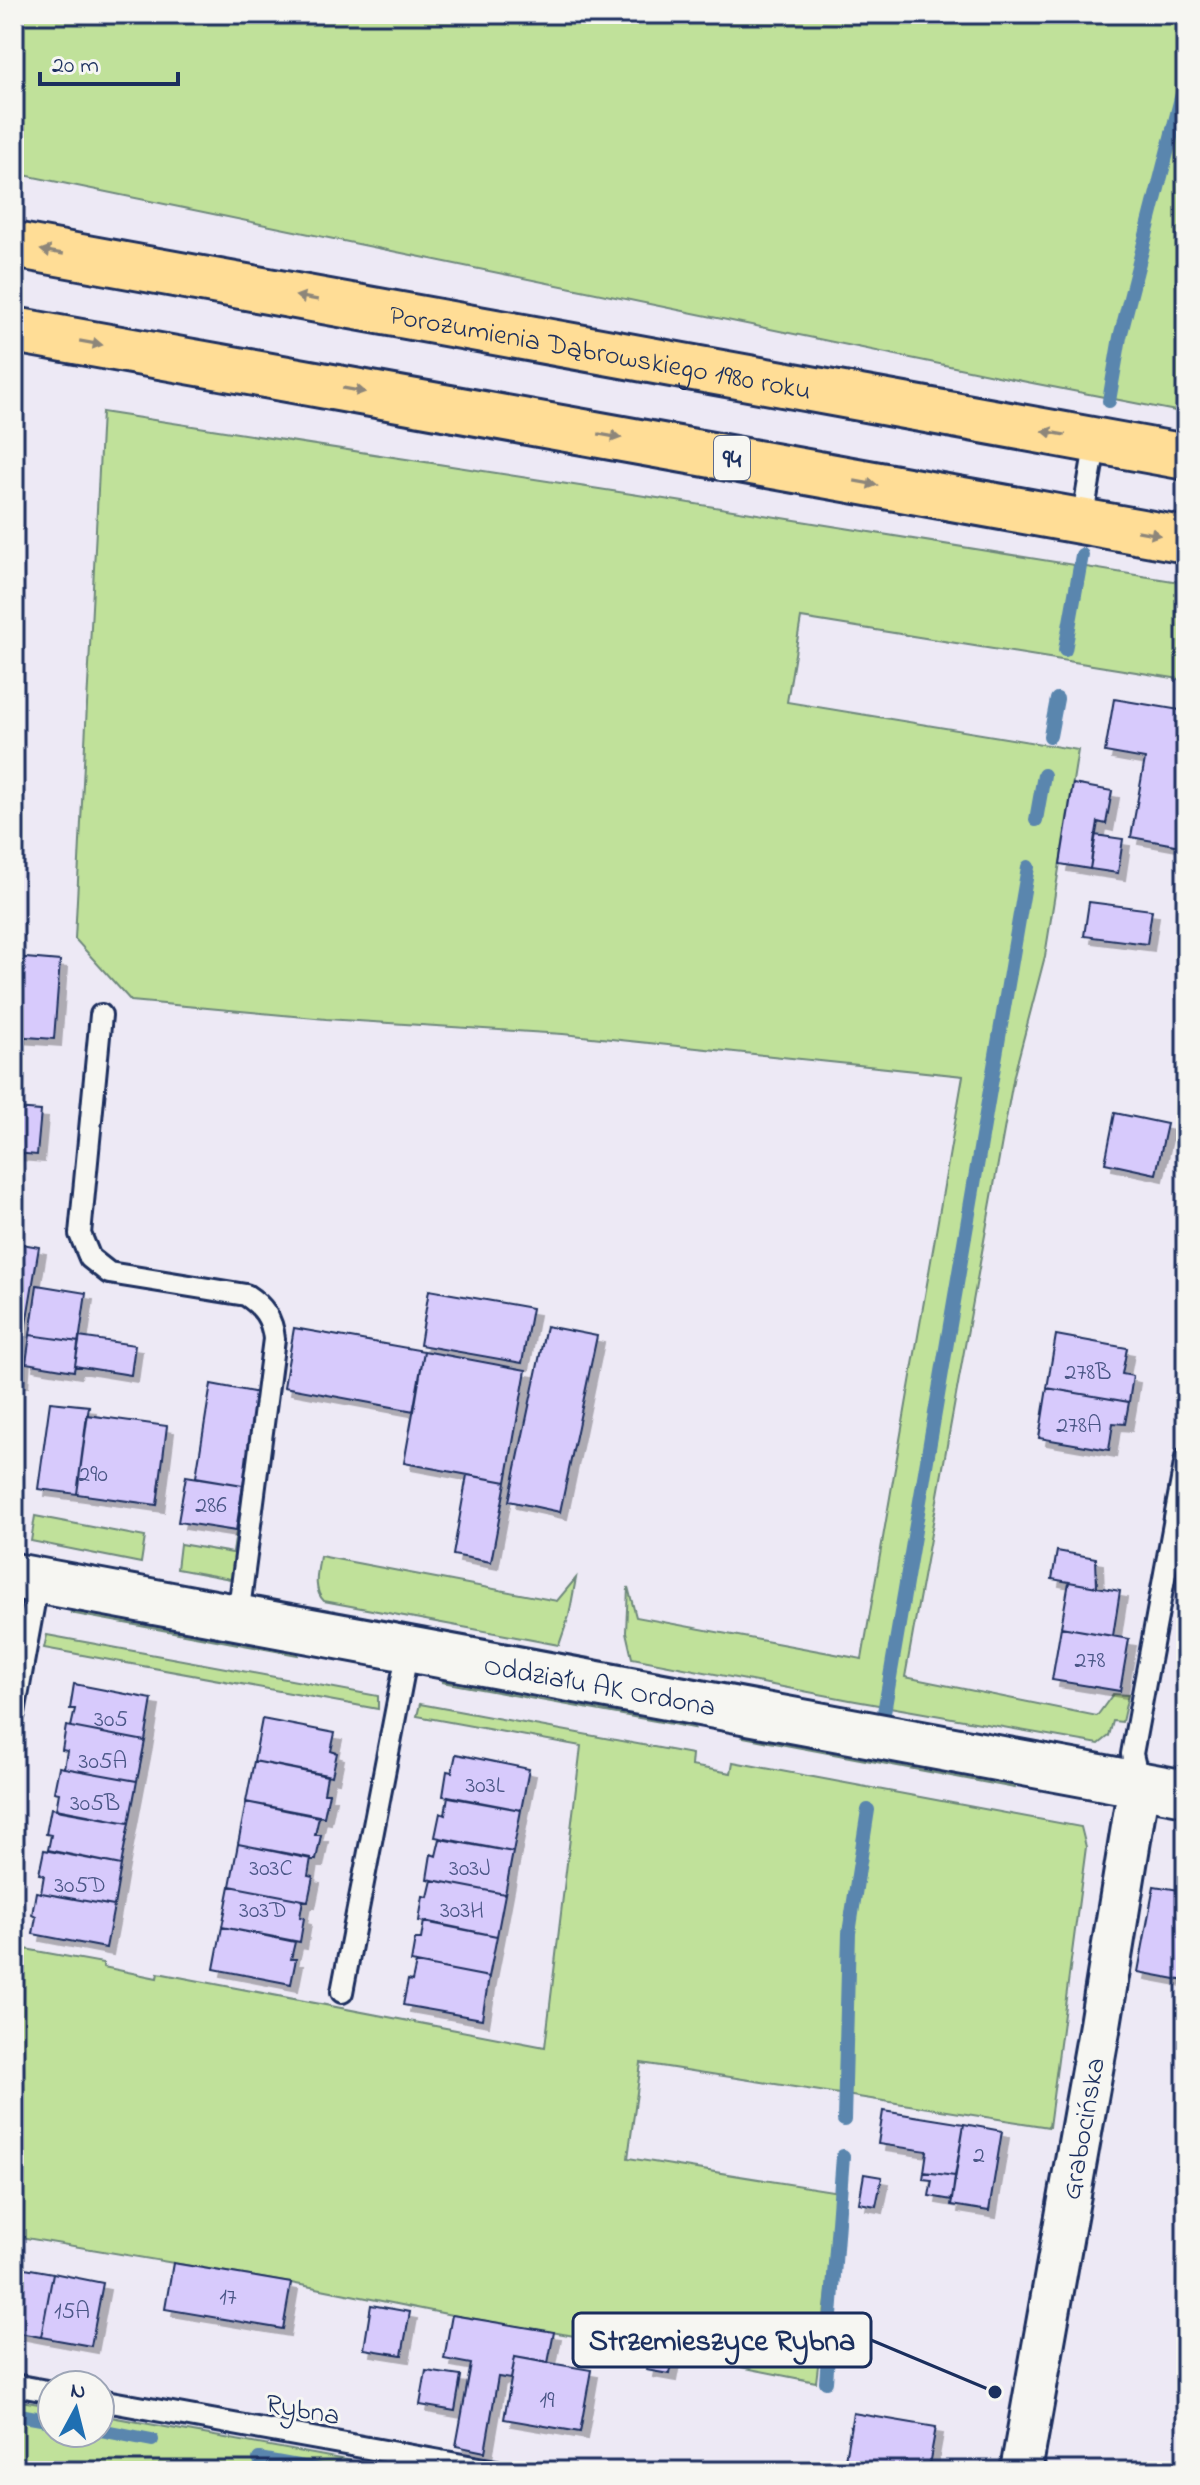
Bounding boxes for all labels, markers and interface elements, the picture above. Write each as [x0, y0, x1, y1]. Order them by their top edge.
scale bar [40, 36, 178, 86]
text: 20 m [52, 49, 99, 84]
one-way arrow [39, 245, 64, 257]
one-way arrow [295, 291, 320, 303]
street label: Porozumienia Dąbrowskiego 1980 roku [385, 296, 814, 413]
one-way arrow [79, 338, 104, 350]
one-way arrow [342, 385, 367, 397]
one-way arrow [1041, 427, 1066, 439]
one-way arrow [598, 431, 623, 443]
road number: 94 [714, 436, 750, 480]
one-way arrow [853, 477, 878, 489]
one-way arrow [1137, 528, 1162, 540]
house number: 278B [1065, 1356, 1111, 1391]
house number: 278A [1056, 1409, 1102, 1444]
house number: 290 [78, 1458, 108, 1493]
house number: 286 [195, 1489, 227, 1524]
house number: 278 [1075, 1644, 1105, 1679]
street label: Oddziału AK Ordona [480, 1646, 719, 1730]
house number: 305 [94, 1703, 128, 1738]
house number: 305A [79, 1745, 127, 1780]
house number: 303L [465, 1769, 505, 1804]
house number: 305B [70, 1787, 120, 1822]
house number: 303C [249, 1852, 293, 1887]
house number: 303J [449, 1852, 491, 1887]
house number: 305D [54, 1869, 106, 1904]
house number: 303D [239, 1894, 287, 1929]
house number: 303H [440, 1894, 484, 1929]
street label: Grabocińska [1052, 2055, 1118, 2203]
house number: 2 [973, 2139, 985, 2174]
house number: 17 [219, 2281, 237, 2316]
house number: 15A [54, 2295, 90, 2330]
callout: Strzemieszyce Rybna [573, 2313, 871, 2367]
text: Strzemieszyce Rybna [589, 2321, 855, 2365]
north arrow [36, 2369, 116, 2449]
text: N [69, 2375, 87, 2409]
house number: 19 [540, 2384, 555, 2419]
street label: Rybna [262, 2385, 343, 2438]

